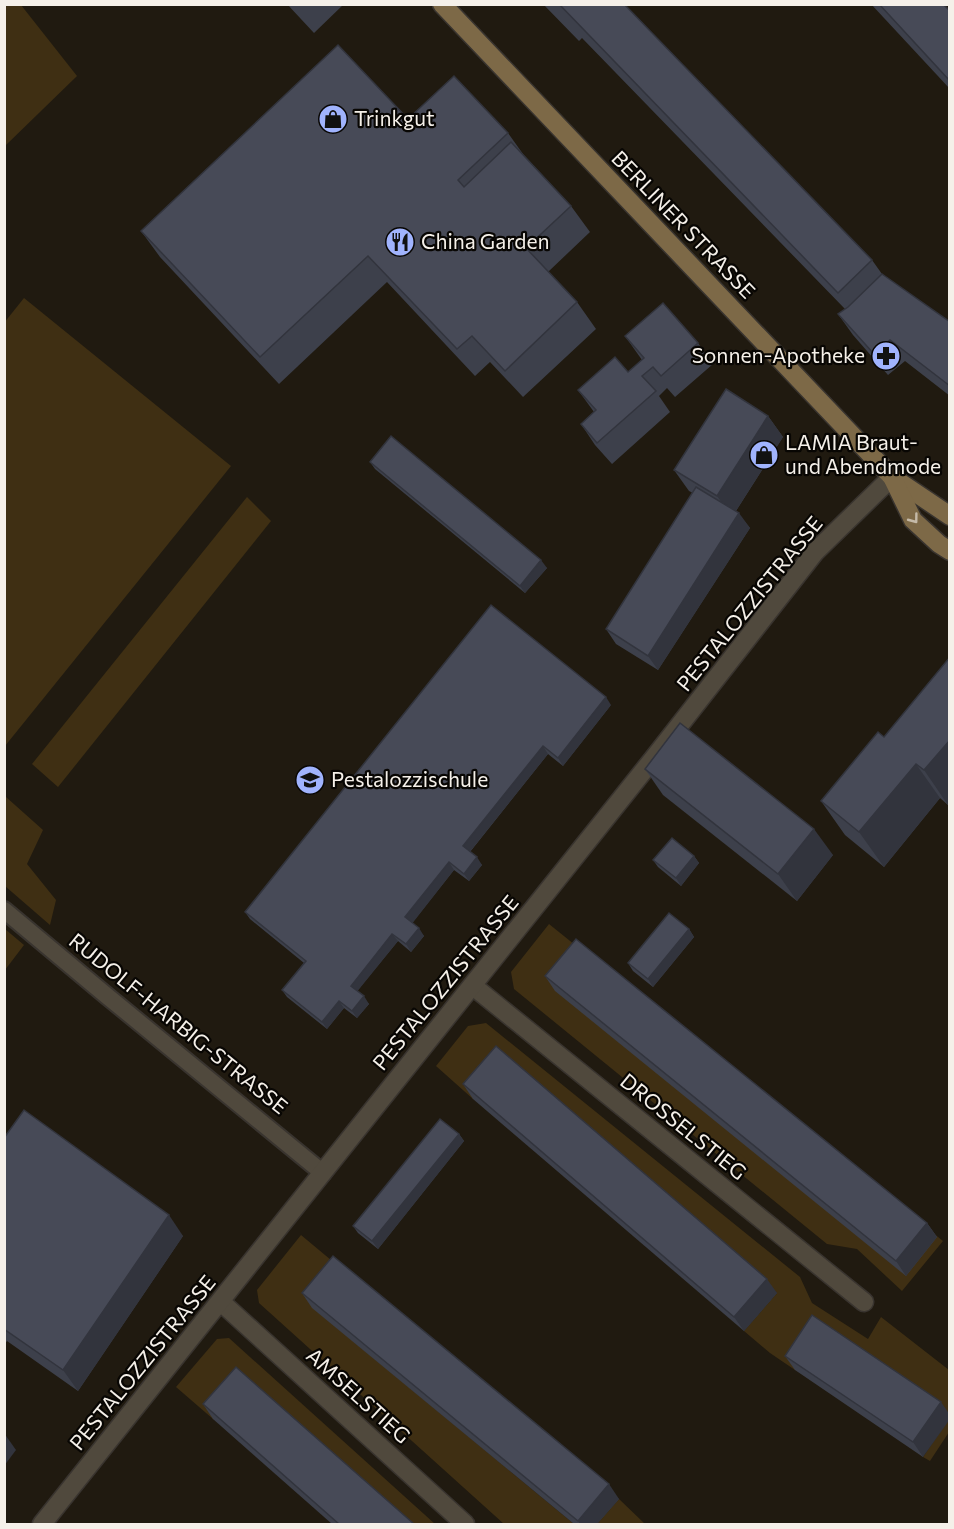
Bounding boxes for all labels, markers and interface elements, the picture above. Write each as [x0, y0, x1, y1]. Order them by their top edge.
shop icon: Trinkgut [317, 103, 349, 135]
place label: Trinkgut [354, 105, 435, 130]
street label: BERLINER STRASSE [607, 145, 761, 303]
restaurant icon: China Garden [384, 226, 416, 258]
place label: China Garden [421, 228, 550, 253]
pharmacy icon: Sonnen-Apotheke [870, 340, 902, 372]
place label: Sonnen-Apotheke [691, 342, 865, 367]
place label: LAMIA Braut- und Abendmode [785, 429, 941, 478]
shop icon: LAMIA Braut- und Abendmode [748, 439, 780, 471]
street label: PESTALOZZISTRASSE [671, 511, 827, 695]
one-way arrow [907, 512, 918, 523]
school or university icon: Pestalozzischule [294, 764, 326, 796]
place label: Pestalozzischule [331, 766, 488, 791]
street label: PESTALOZZISTRASSE [367, 890, 523, 1074]
street label: RUDOLF-HARBIG-STRASSE [65, 927, 293, 1119]
street label: DROSSELSTIEG [616, 1067, 752, 1184]
street label: PESTALOZZISTRASSE [64, 1270, 220, 1454]
street label: AMSELSTIEG [302, 1342, 416, 1448]

